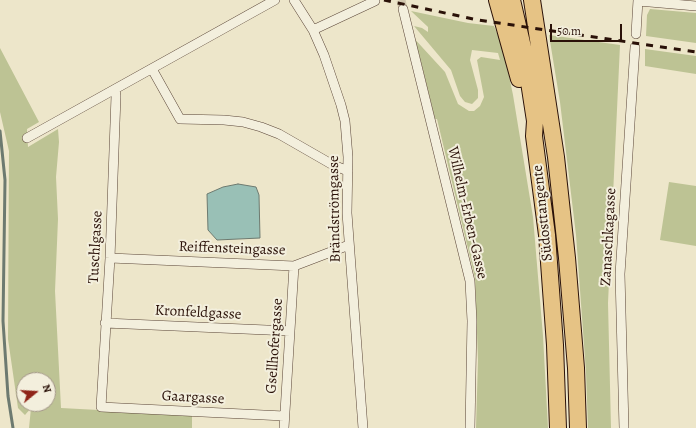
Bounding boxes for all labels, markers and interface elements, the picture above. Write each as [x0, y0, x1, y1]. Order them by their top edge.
scale bar [552, 16, 624, 42]
text: 50 m [557, 23, 581, 39]
street label: Wilhelm-Erben-Gasse [443, 145, 491, 281]
street label: Brändströmgasse [325, 155, 345, 263]
street label: Südosttangente [529, 164, 557, 262]
street label: Zanaschkagasse [597, 187, 621, 287]
street label: Tuschlgasse [85, 210, 107, 284]
street label: Reiffensteingasse [178, 238, 286, 260]
street label: Gsellhofergasse [263, 298, 287, 394]
street label: Kronfeldgasse [154, 302, 242, 324]
north arrow [16, 372, 56, 412]
text: N [39, 382, 55, 395]
street label: Gaargasse [161, 387, 225, 409]

